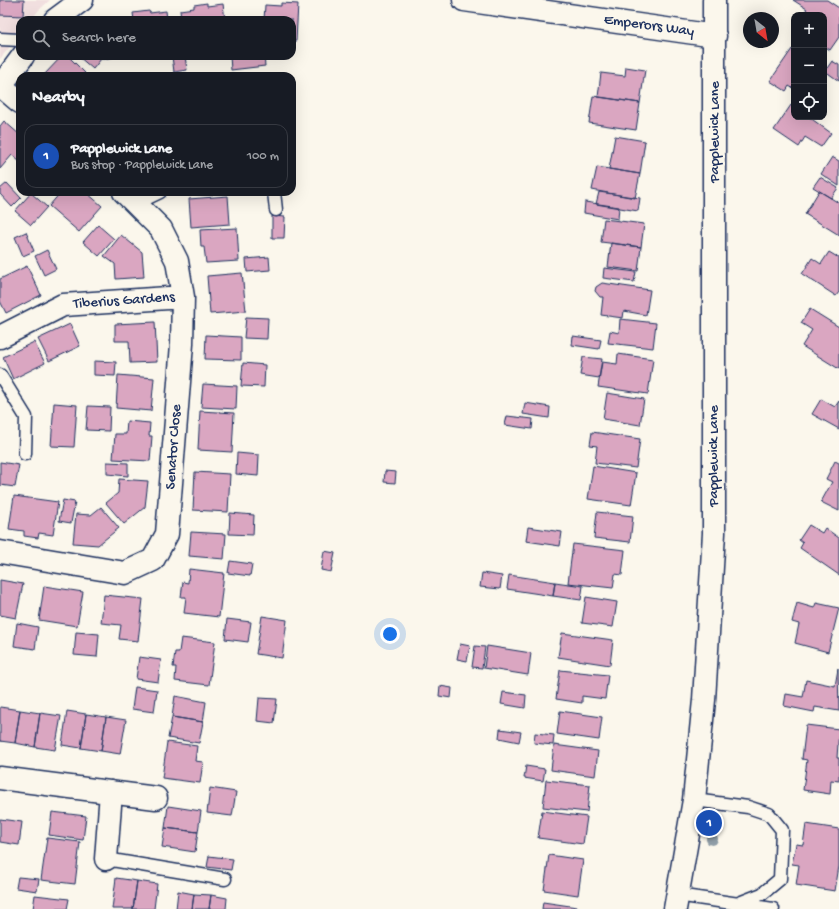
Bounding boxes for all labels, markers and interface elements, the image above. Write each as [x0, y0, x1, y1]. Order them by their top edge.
street label: Emperors Way [603, 11, 696, 41]
north arrow [743, 12, 779, 48]
map controls [791, 12, 827, 120]
button: + [791, 12, 827, 48]
search box [16, 16, 296, 60]
icon: search [30, 27, 52, 49]
text: Search here [62, 29, 136, 47]
button: − [791, 48, 827, 84]
street label: Papplewick Lane [706, 81, 724, 184]
button: locate [791, 84, 827, 120]
text: Nearby [32, 88, 85, 108]
text: Papplewick Lane [71, 140, 172, 158]
text: 1 [43, 149, 49, 164]
text: 100 m [247, 149, 279, 164]
text: Bus stop · Papplewick Lane [71, 158, 213, 173]
street label: Tiberius Gardens [72, 288, 176, 314]
street label: Senator Close [162, 404, 186, 490]
street label: Papplewick Lane [705, 405, 723, 508]
your location [380, 624, 400, 644]
pin: 1 [696, 808, 722, 838]

